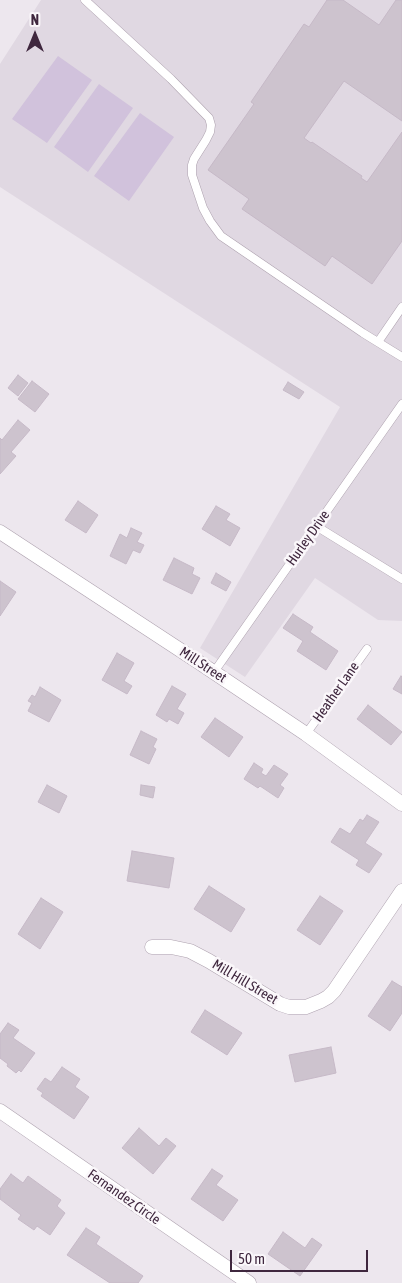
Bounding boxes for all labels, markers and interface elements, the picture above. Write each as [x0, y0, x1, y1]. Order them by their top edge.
north arrow [10, 10, 60, 60]
text: N [31, 12, 39, 28]
street label: Hurley Drive [283, 507, 333, 569]
street label: Mill Street [176, 644, 230, 686]
street label: Heather Lane [309, 659, 363, 725]
street label: Mill Hill Street [209, 956, 281, 1008]
street label: Fernandez Circle [85, 1166, 163, 1228]
scale bar [232, 1240, 370, 1272]
text: 50 m [238, 1250, 265, 1267]

